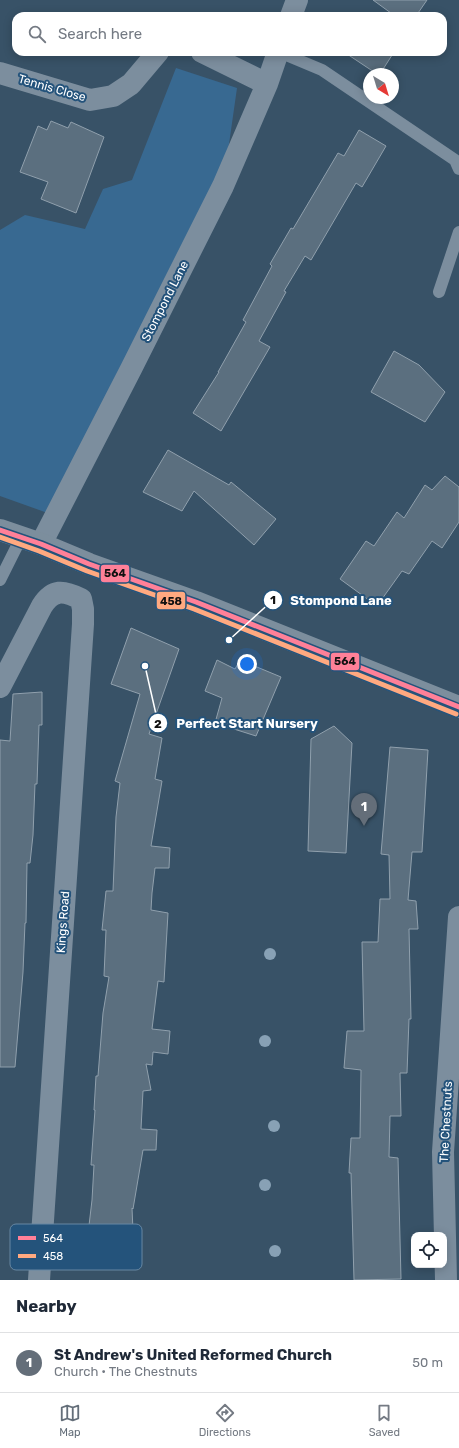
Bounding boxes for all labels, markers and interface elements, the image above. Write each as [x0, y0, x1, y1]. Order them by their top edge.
search box [12, 12, 447, 56]
icon: search [26, 23, 48, 45]
text: Search here [58, 25, 142, 43]
north arrow [363, 68, 399, 104]
street label: Tennis Close [17, 72, 88, 104]
street label: Stompond Lane [139, 258, 191, 344]
line badge: 564 [100, 564, 130, 583]
text: 564 [104, 567, 126, 580]
callout: Stompond Lane [263, 588, 400, 613]
line badge: 458 [156, 591, 186, 610]
text: 1 [270, 593, 276, 607]
text: Stompond Lane [290, 593, 392, 608]
text: 458 [160, 595, 182, 608]
line badge: 564 [330, 652, 360, 671]
your location [237, 654, 257, 674]
text: 564 [334, 655, 356, 668]
callout: Perfect Start Nursery [148, 711, 325, 736]
text: Perfect Start Nursery [176, 716, 318, 731]
text: 2 [154, 717, 162, 731]
pin: 1 [351, 793, 377, 826]
street label: Kings Road [54, 891, 72, 953]
street label: The Chestnuts [437, 1081, 455, 1163]
legend [10, 1224, 142, 1270]
text: 564 [43, 1232, 63, 1245]
map controls [411, 1232, 447, 1268]
button: locate [411, 1232, 447, 1268]
text: 458 [43, 1250, 63, 1263]
text: Nearby [16, 1296, 77, 1316]
text: St Andrew's United Reformed Church [54, 1346, 332, 1364]
text: 1 [26, 1355, 32, 1370]
text: 50 m [412, 1355, 443, 1370]
text: Church · The Chestnuts [54, 1364, 197, 1379]
tab: Map [59, 1402, 81, 1439]
tab: Directions [199, 1402, 251, 1439]
tab: Saved [369, 1402, 400, 1439]

